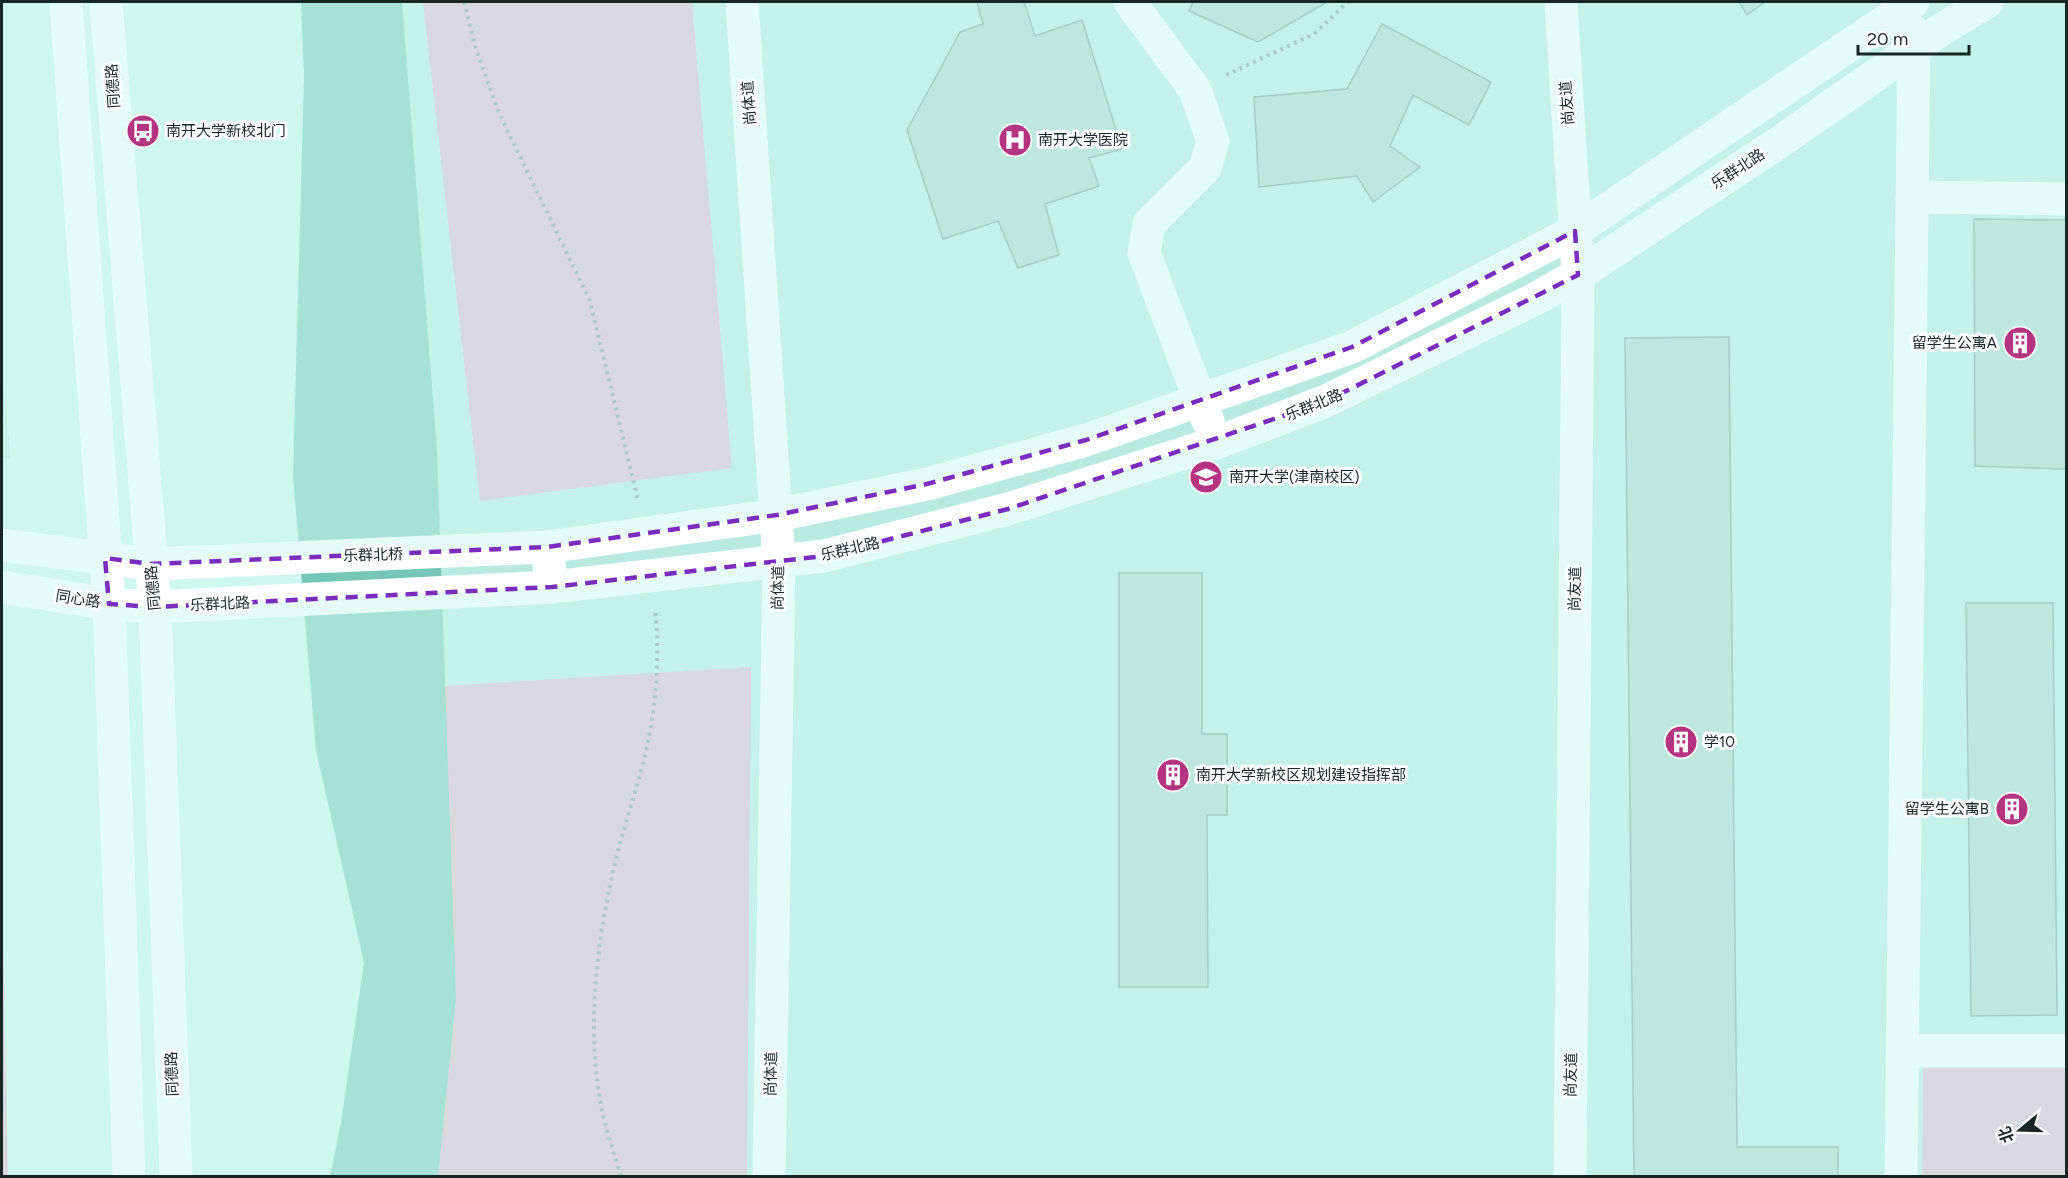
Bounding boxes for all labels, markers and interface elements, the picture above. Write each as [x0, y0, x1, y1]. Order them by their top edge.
scale bar [1858, 18, 1969, 56]
text: 20 m [1867, 28, 1908, 50]
street label: 同德路 [102, 63, 124, 109]
street label: 尚体道 [738, 80, 760, 126]
street label: 尚友道 [1556, 80, 1578, 126]
bus stop icon: 南开大学新校北门 [125, 113, 161, 149]
place label: 南开大学新校北门 [166, 122, 286, 140]
hospital icon: 南开大学医院 [997, 122, 1033, 158]
place label: 南开大学医院 [1038, 131, 1128, 149]
street label: 乐群北路 [1708, 145, 1768, 193]
building icon: 留学生公寓A [2002, 325, 2038, 361]
place label: 留学生公寓A [1912, 334, 1997, 352]
street label: 乐群北路 [1283, 385, 1345, 425]
school or university icon: 南开大学(津南校区) [1188, 459, 1224, 495]
place label: 南开大学(津南校区) [1229, 468, 1360, 486]
street label: 乐群北路 [819, 533, 881, 565]
street label: 乐群北桥 [343, 545, 403, 565]
street label: 同德路 [142, 565, 164, 611]
street label: 尚体道 [769, 565, 787, 611]
street label: 尚友道 [1566, 566, 1584, 612]
street label: 同心路 [54, 587, 102, 611]
street label: 乐群北路 [190, 593, 250, 615]
building icon: 学10 [1663, 724, 1699, 760]
place label: 学10 [1704, 733, 1735, 751]
building icon: 南开大学新校区规划建设指挥部 [1155, 757, 1191, 793]
place label: 南开大学新校区规划建设指挥部 [1196, 766, 1406, 784]
building icon: 留学生公寓B [1994, 791, 2030, 827]
place label: 留学生公寓B [1905, 800, 1989, 818]
street label: 同德路 [162, 1051, 182, 1097]
street label: 尚体道 [762, 1051, 780, 1097]
street label: 尚友道 [1562, 1052, 1580, 1098]
north arrow [1990, 1100, 2050, 1160]
text: 北 [1995, 1124, 2018, 1145]

